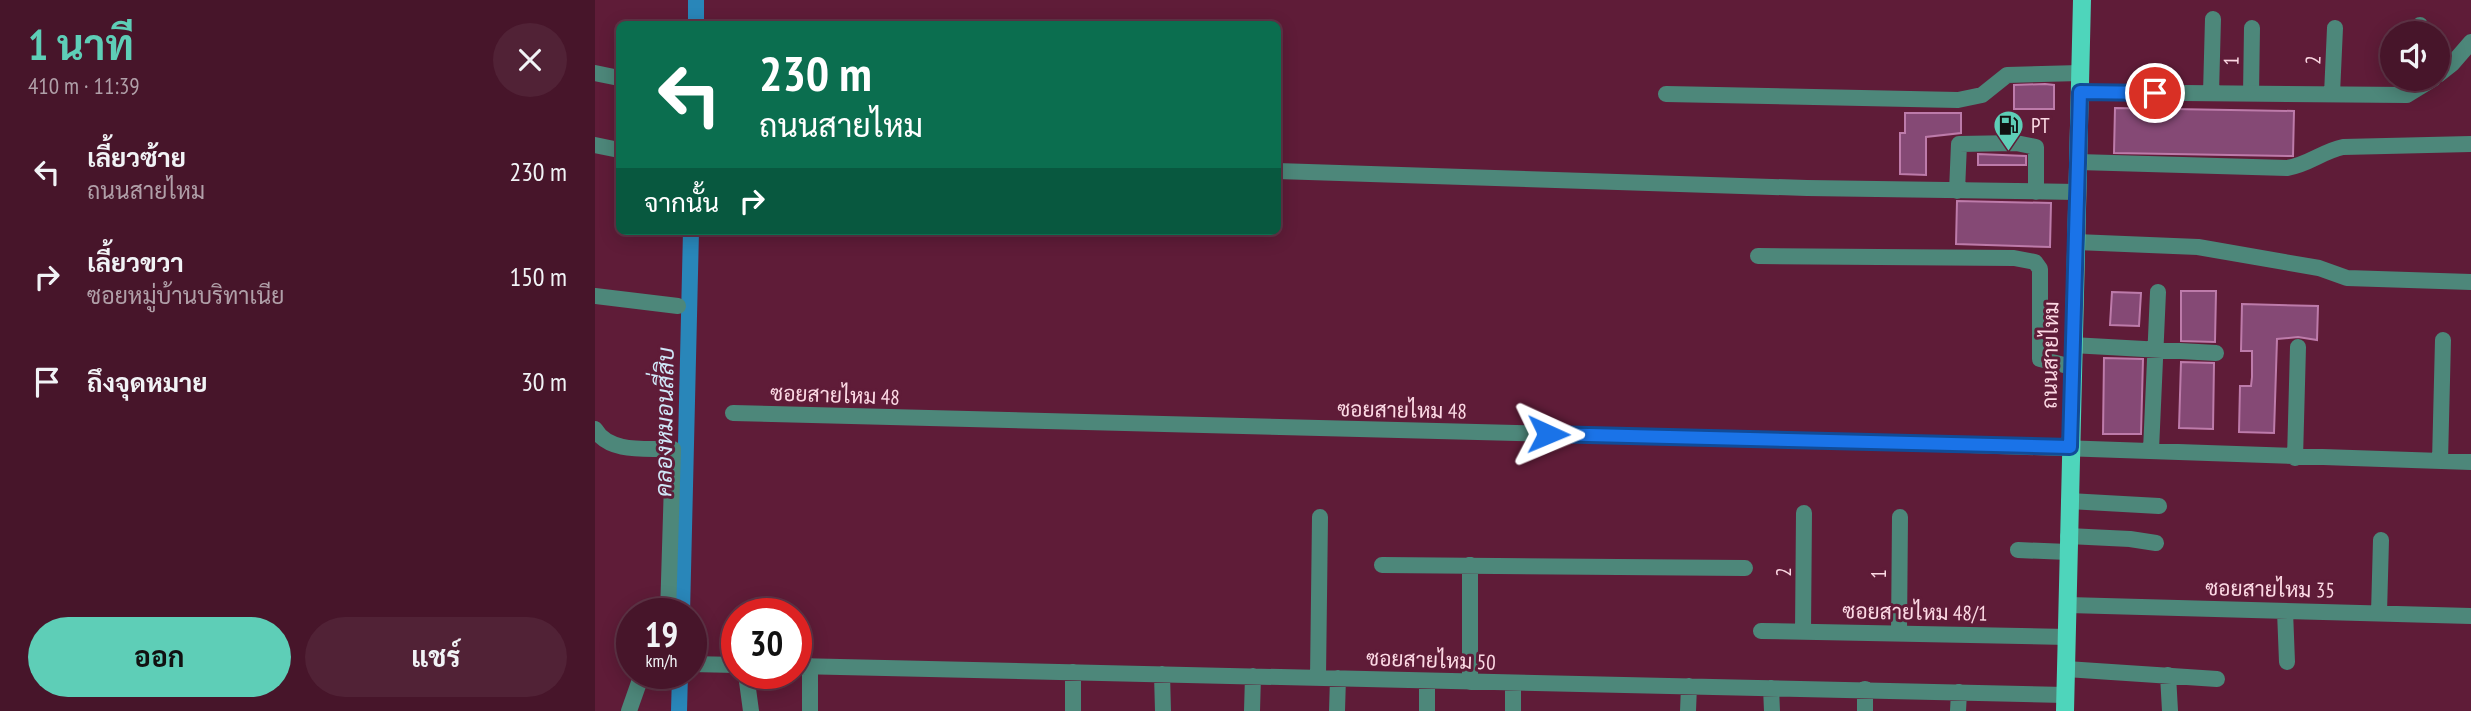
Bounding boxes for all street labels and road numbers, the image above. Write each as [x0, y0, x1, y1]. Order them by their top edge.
street label: 2 [2299, 55, 2327, 65]
street label: 1 [2217, 56, 2245, 66]
street label: ถนนสายไหม [2036, 301, 2064, 409]
street label: ซอยสายไหม 48 [770, 379, 900, 411]
street label: ซอยสายไหม 48 [1337, 395, 1467, 425]
street label: 2 [1770, 567, 1797, 577]
street label: 1 [1865, 569, 1892, 579]
street label: ซอยสายไหม 35 [2205, 574, 2335, 604]
street label: ซอยสายไหม 48/1 [1842, 597, 1988, 627]
street label: ซอยสายไหม 50 [1366, 644, 1496, 676]

